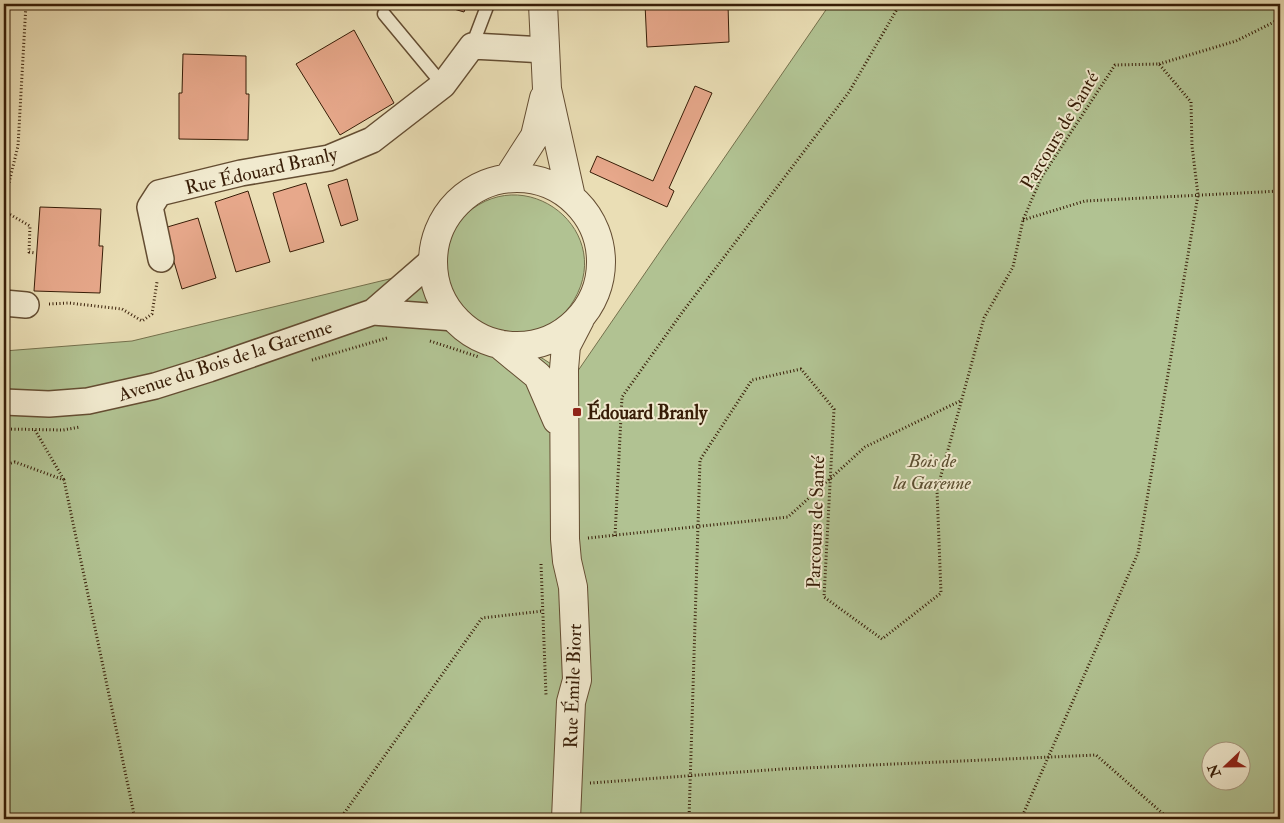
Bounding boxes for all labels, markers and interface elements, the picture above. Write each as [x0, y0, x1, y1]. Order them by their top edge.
street label: Parcours de Santé [1015, 67, 1104, 194]
street label: Rue Édouard Branly [182, 140, 340, 200]
street label: Avenue du Bois de la Garenne [114, 315, 335, 407]
place label: Édouard Branly [587, 399, 708, 426]
marker: Édouard Branly [571, 406, 583, 418]
park label: Bois de la Garenne [892, 449, 971, 495]
street label: Parcours de Santé [802, 455, 830, 589]
street label: Rue Émile Biort [557, 623, 587, 749]
north arrow [1202, 740, 1252, 790]
text: N [1204, 761, 1225, 781]

